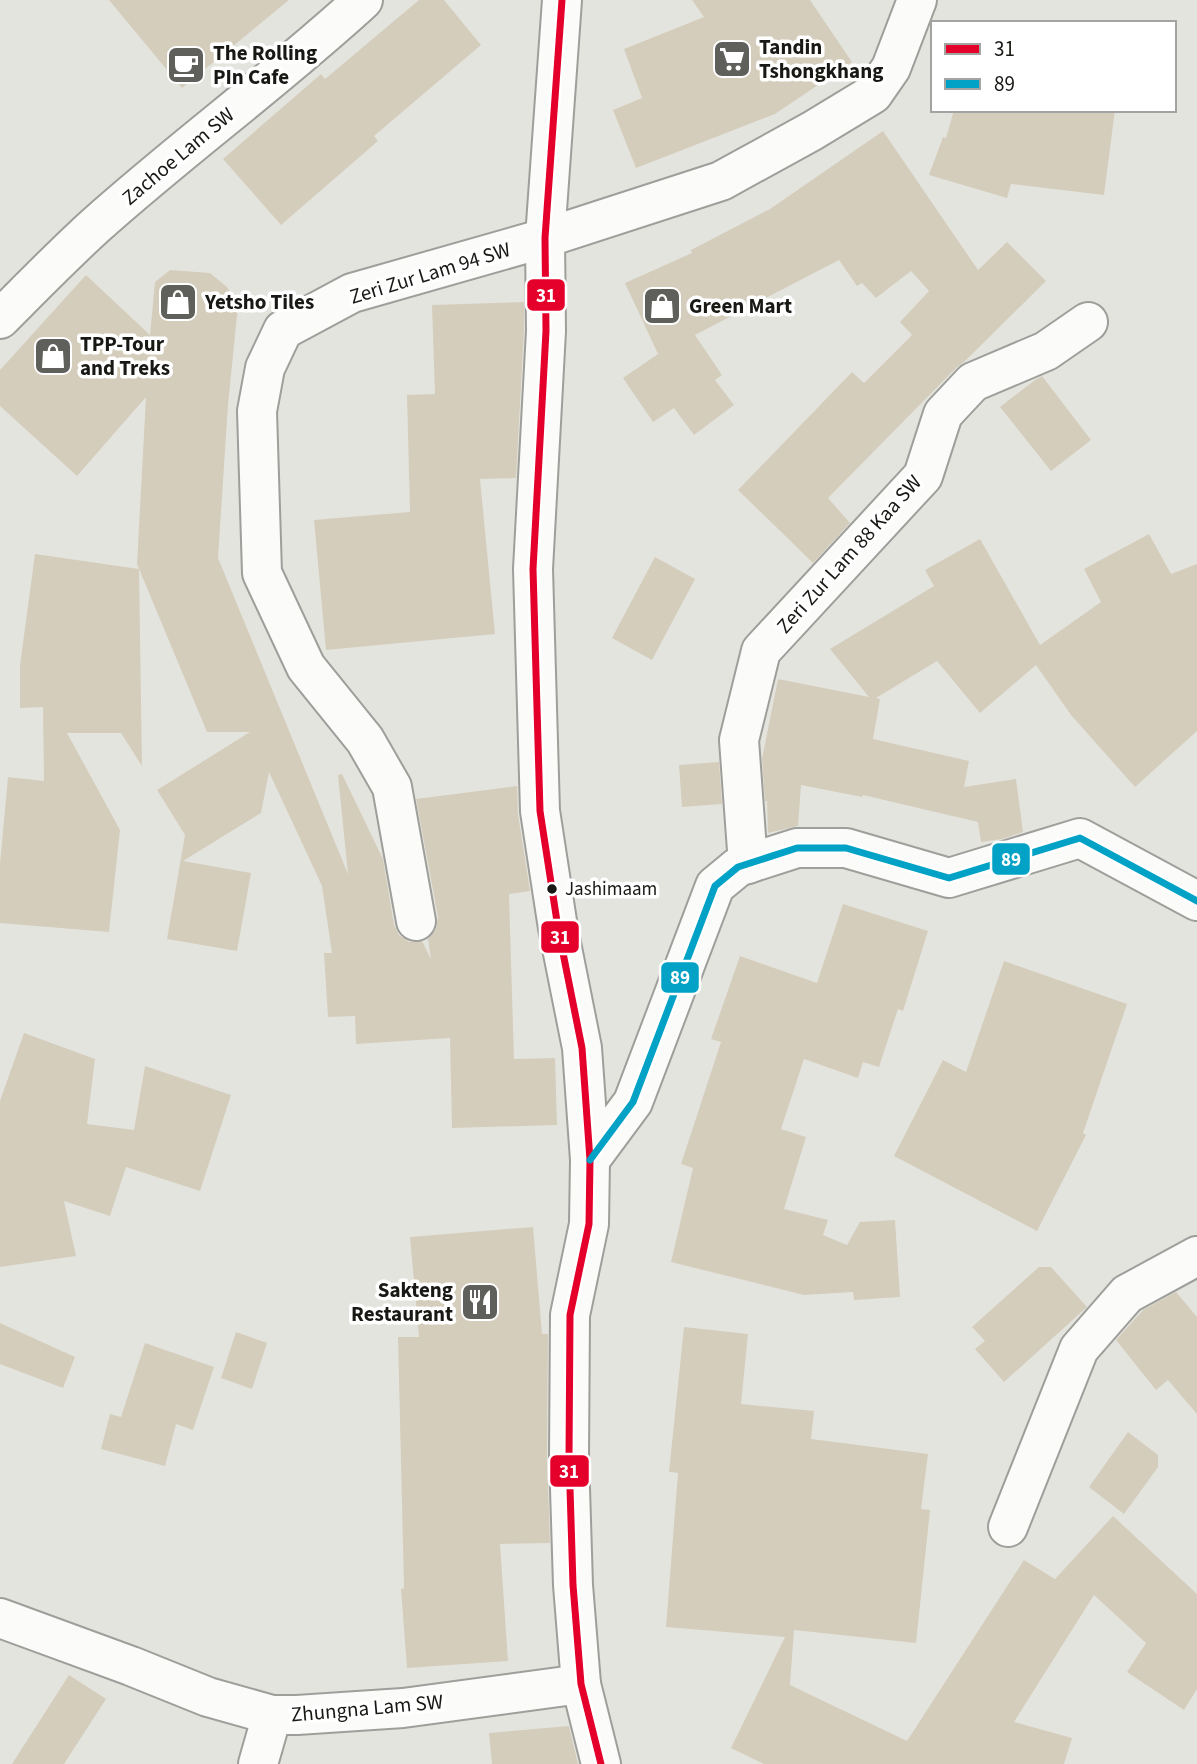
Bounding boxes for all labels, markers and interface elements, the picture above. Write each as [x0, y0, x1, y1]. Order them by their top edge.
legend [931, 21, 1176, 112]
place label: Tandin Tshongkhang [759, 32, 883, 86]
text: 31 [994, 34, 1015, 64]
place label: The Rolling PIn Cafe [213, 38, 317, 92]
supermarket icon: Tandin Tshongkhang [711, 38, 753, 80]
cafe icon: The Rolling PIn Cafe [165, 44, 207, 86]
text: 89 [994, 69, 1015, 99]
street label: Zachoe Lam SW [115, 100, 241, 212]
street label: Zeri Zur Lam 94 SW [346, 234, 515, 312]
line badge: 31 [526, 278, 566, 312]
shop icon: Yetsho Tiles [157, 281, 199, 323]
text: 31 [536, 283, 556, 310]
shop icon: Green Mart [641, 285, 683, 327]
place label: Yetsho Tiles [204, 287, 314, 317]
place label: Green Mart [689, 291, 792, 321]
place label: TPP-Tour and Treks [80, 329, 170, 383]
shop icon: TPP-Tour and Treks [32, 335, 74, 377]
street label: Zeri Zur Lam 88 Kaa SW [769, 468, 929, 640]
line badge: 89 [991, 842, 1031, 876]
text: 89 [1001, 847, 1021, 874]
place label: Jashimaam [565, 876, 657, 903]
marker: Jashimaam [545, 882, 559, 896]
line badge: 31 [540, 920, 580, 954]
text: 31 [550, 925, 570, 952]
line badge: 89 [660, 961, 700, 994]
text: 89 [670, 965, 690, 992]
place label: Sakteng Restaurant [351, 1275, 453, 1329]
restaurant icon: Sakteng Restaurant [459, 1281, 501, 1323]
line badge: 31 [549, 1454, 590, 1488]
text: 31 [559, 1459, 579, 1486]
street label: Zhungna Lam SW [290, 1686, 445, 1730]

